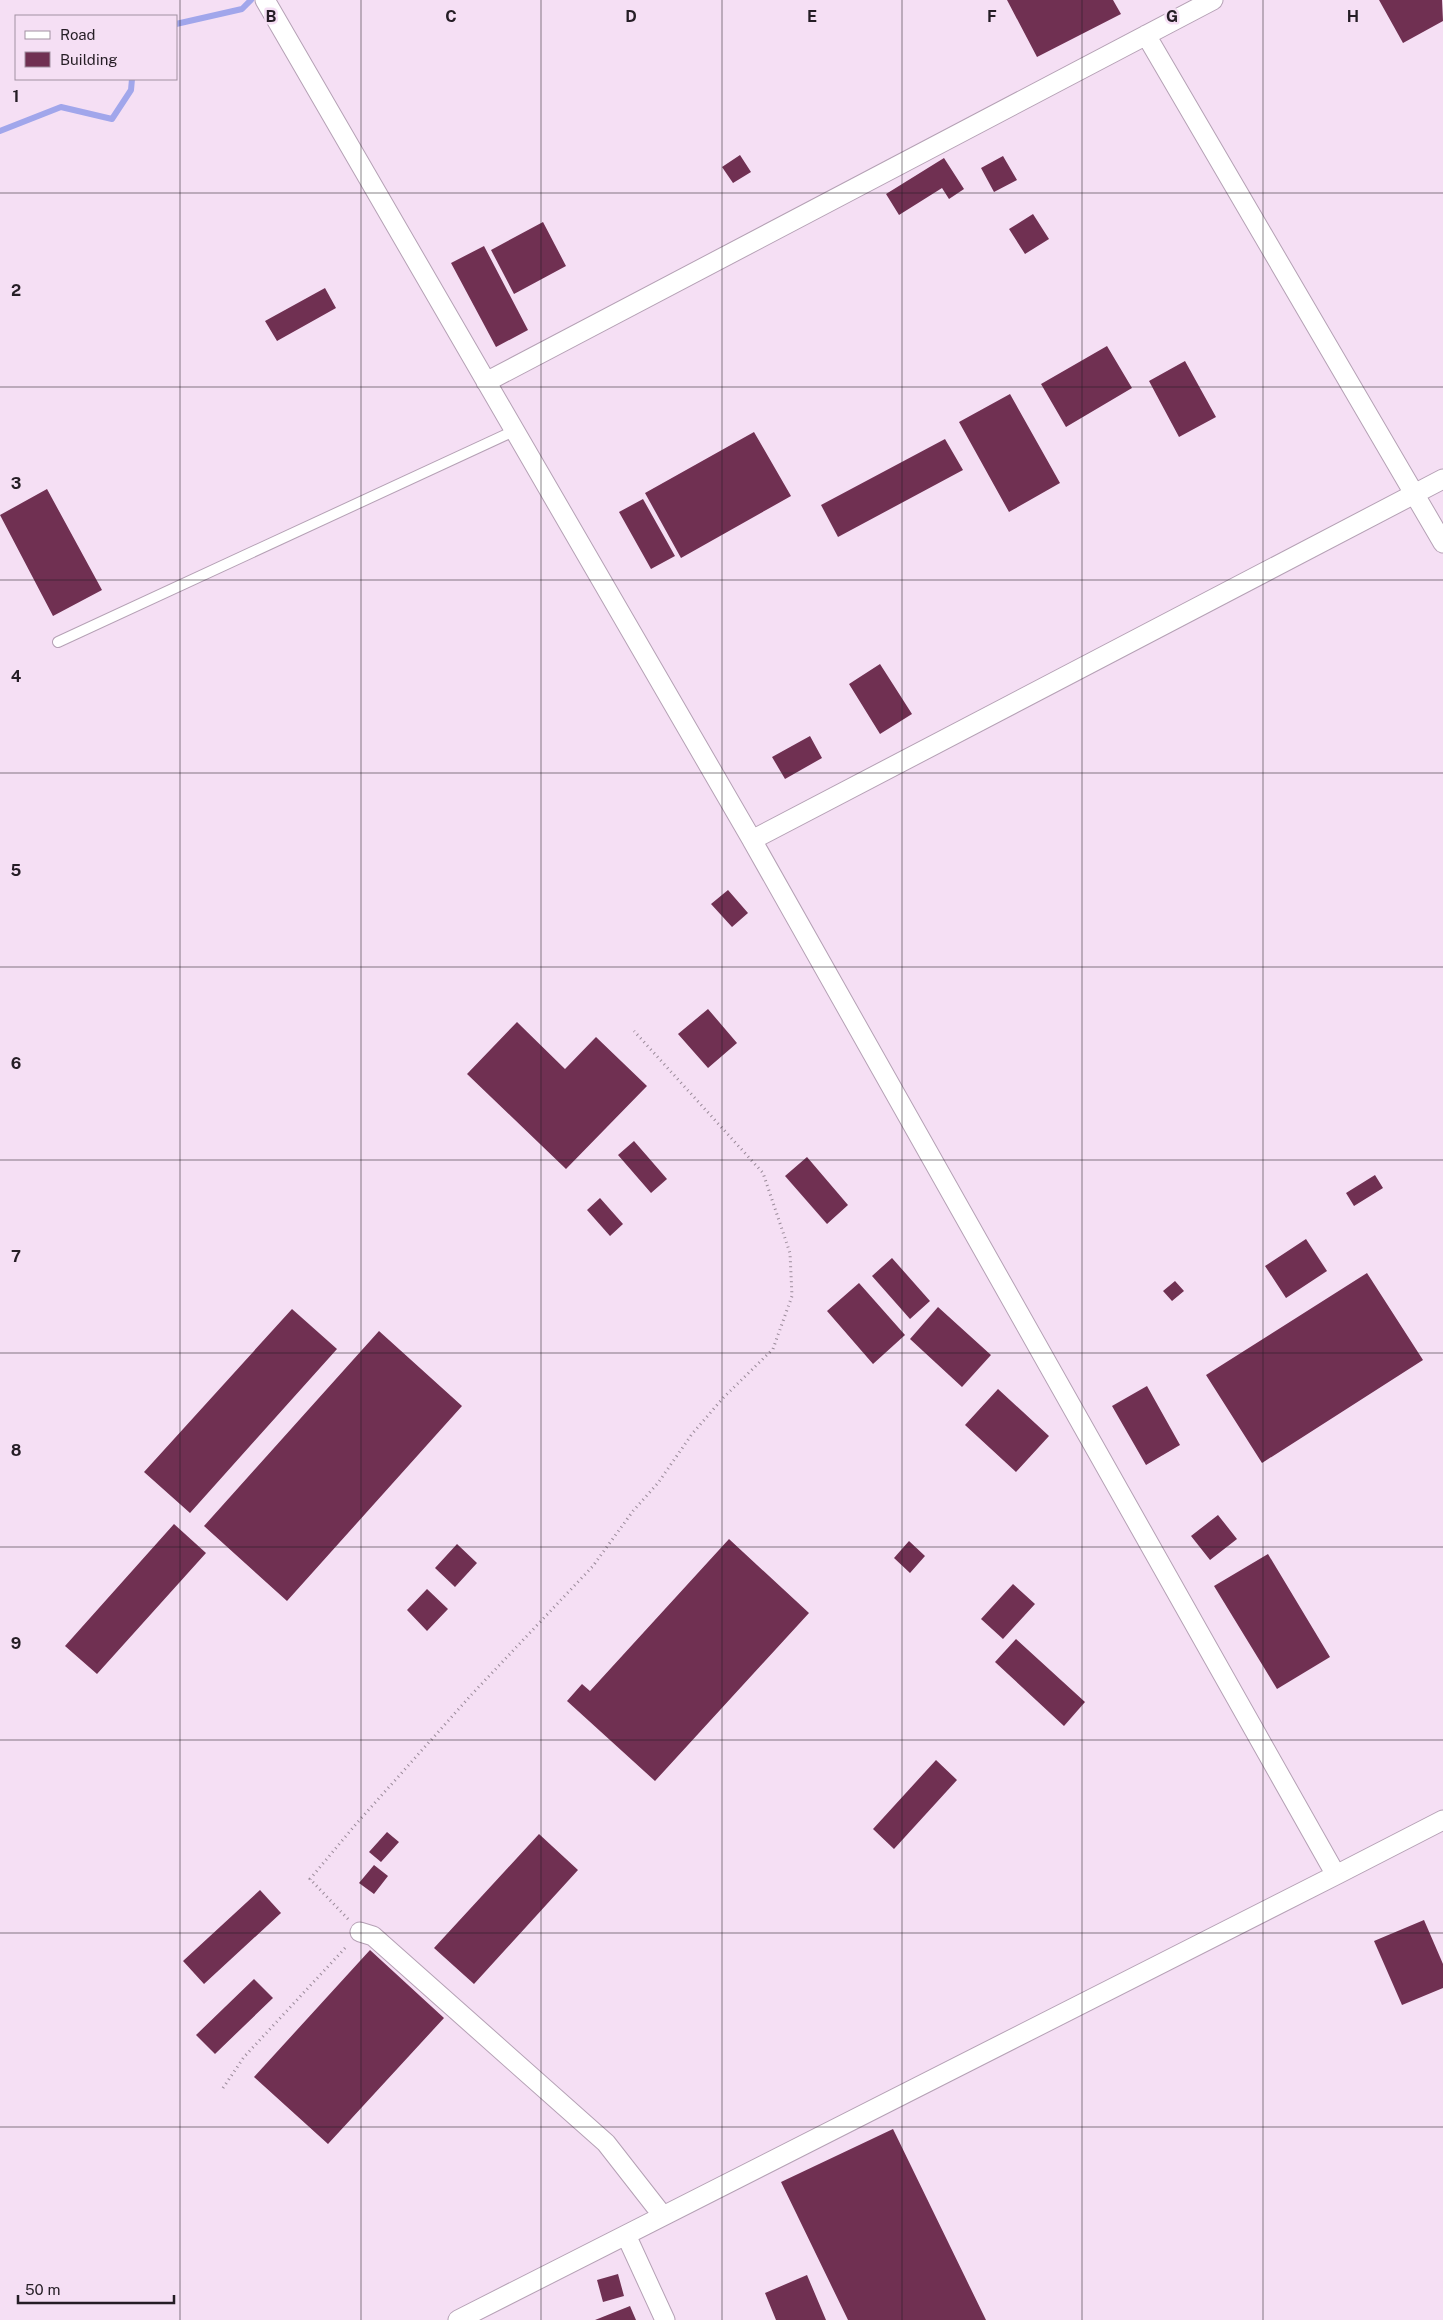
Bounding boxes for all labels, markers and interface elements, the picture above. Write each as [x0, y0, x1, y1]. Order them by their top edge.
text: B [266, 7, 277, 26]
text: C [445, 7, 457, 26]
text: D [625, 7, 637, 26]
text: E [807, 7, 817, 26]
text: F [987, 7, 997, 26]
text: G [1166, 7, 1178, 26]
text: H [1347, 7, 1359, 26]
legend [15, 15, 178, 80]
text: Road [60, 26, 96, 43]
text: Building [60, 51, 118, 68]
text: 1 [13, 87, 19, 106]
text: 2 [11, 281, 21, 300]
text: 3 [11, 474, 21, 493]
text: 4 [11, 667, 22, 686]
text: 5 [11, 861, 22, 880]
text: 6 [11, 1054, 21, 1073]
text: 7 [11, 1247, 21, 1266]
text: 8 [11, 1441, 22, 1460]
text: 9 [11, 1634, 21, 1653]
scale bar [18, 2272, 174, 2304]
text: 50 m [25, 2281, 60, 2298]

